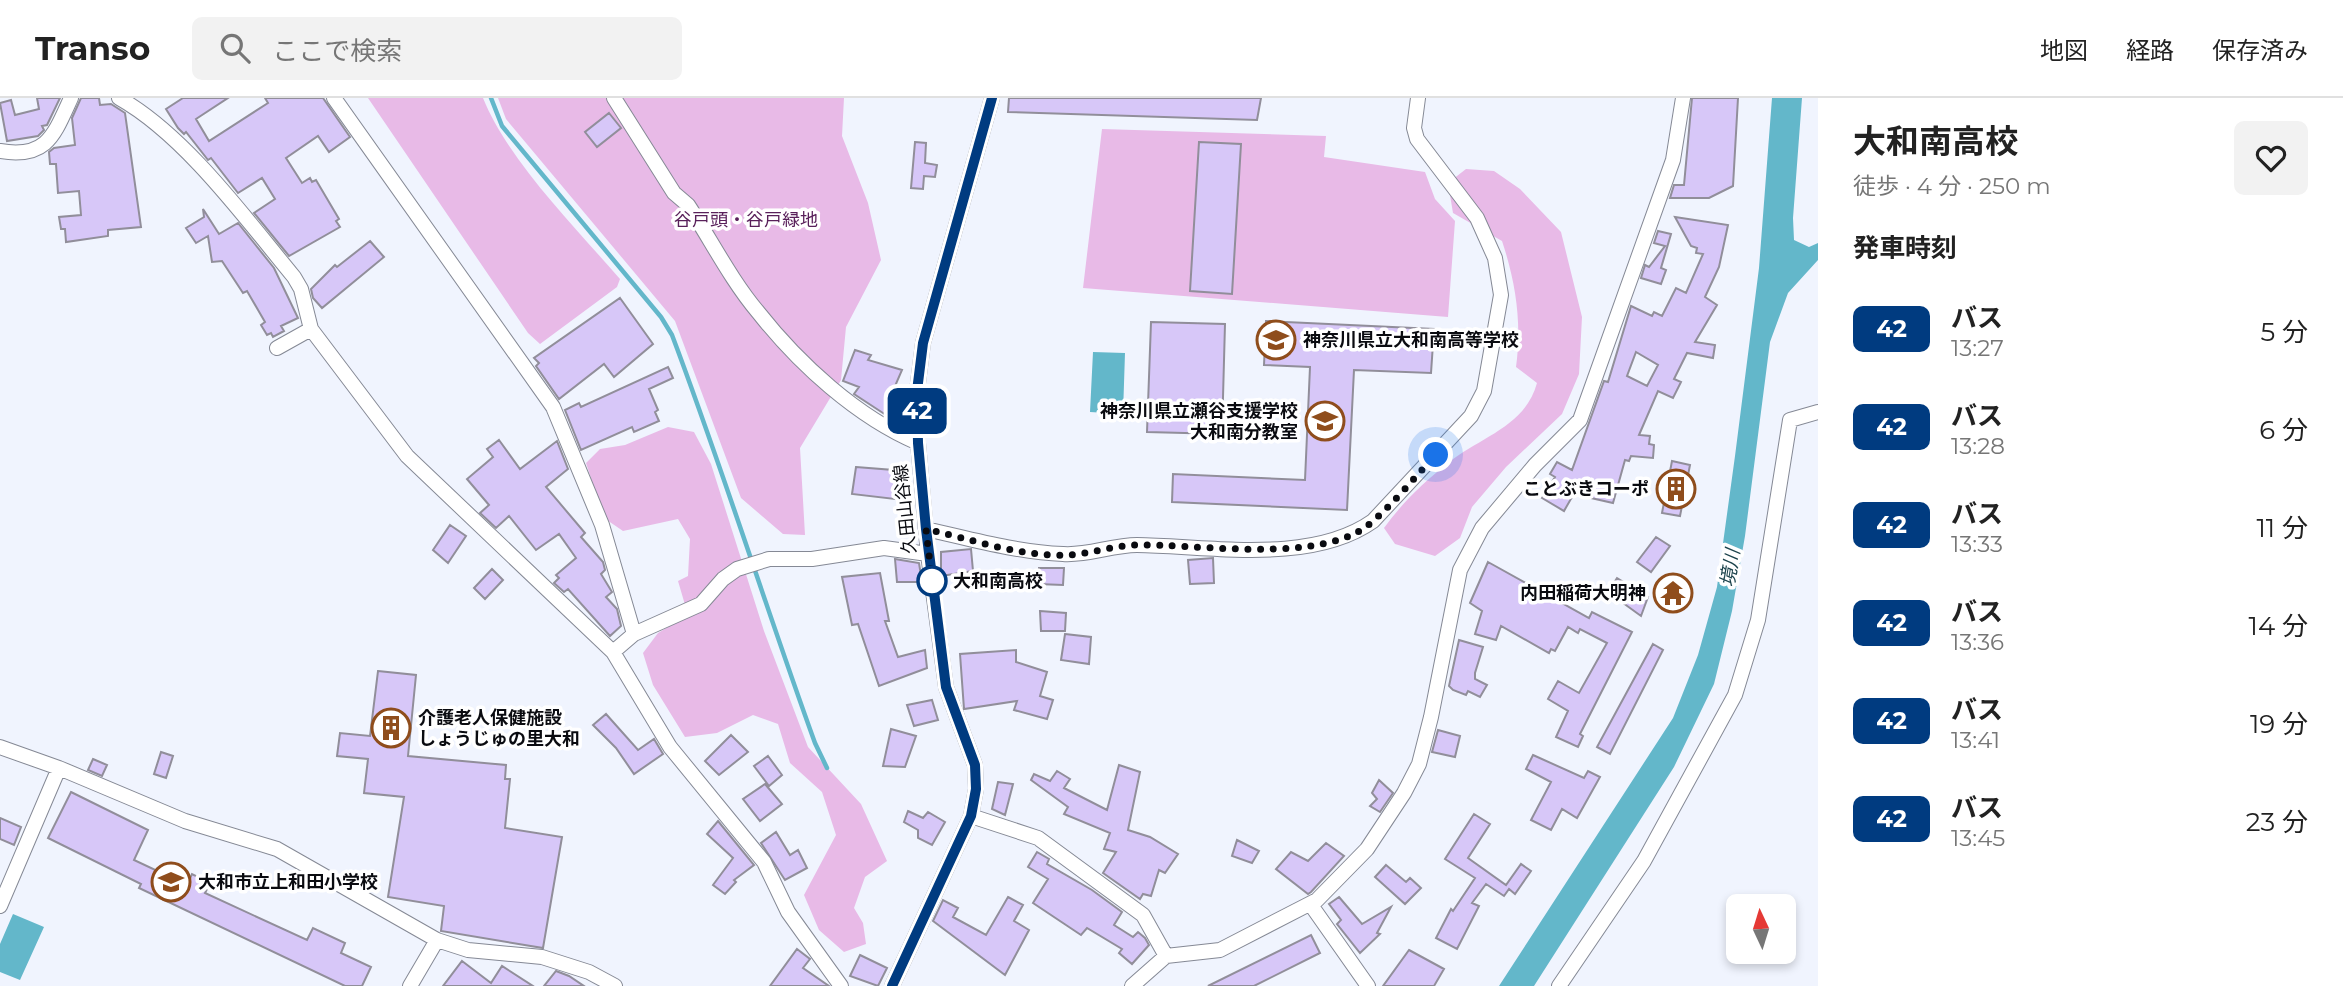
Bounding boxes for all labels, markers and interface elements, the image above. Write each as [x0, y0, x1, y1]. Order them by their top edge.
search box [192, 17, 682, 80]
text: Transo [35, 28, 150, 68]
icon: search [216, 29, 254, 67]
text: ここで検索 [272, 35, 402, 67]
text: 地図 [2040, 36, 2088, 65]
text: 経路 [2126, 36, 2174, 65]
text: 保存済み [2212, 36, 2308, 65]
text: 大和南高校 [1853, 121, 2018, 161]
button: heart [2234, 121, 2308, 195]
text: 徒歩 · 4 分 · 250 m [1853, 172, 2051, 200]
park label: 谷戸頭・谷戸緑地 [674, 209, 818, 231]
text: 発車時刻 [1853, 232, 1957, 264]
text: バス [1951, 302, 2003, 334]
text: 42 [1876, 314, 1907, 343]
text: 5 分 [2260, 316, 2308, 348]
school or university icon: 神奈川県立大和南高等学校 [1255, 319, 1297, 361]
place label: 神奈川県立大和南高等学校 [1303, 329, 1519, 351]
text: 13:27 [1951, 334, 2004, 362]
line badge: 42 [886, 388, 948, 434]
text: 42 [902, 396, 932, 425]
place label: 神奈川県立瀬谷支援学校 大和南分教室 [1100, 400, 1298, 443]
school or university icon: 神奈川県立瀬谷支援学校 大和南分教室 [1304, 400, 1346, 442]
text: バス [1951, 400, 2003, 432]
text: 42 [1876, 412, 1907, 441]
text: 6 分 [2259, 414, 2308, 446]
text: 13:28 [1951, 432, 2005, 460]
your location [1418, 437, 1453, 472]
street label: 久田山谷線 [889, 463, 921, 555]
building icon: ことぶきコーポ [1655, 468, 1697, 510]
place label: ことぶきコーポ [1523, 478, 1649, 500]
text: バス [1951, 498, 2003, 530]
text: 42 [1876, 510, 1907, 539]
text: 11 分 [2256, 512, 2308, 544]
text: 13:33 [1951, 530, 2003, 558]
water label: 境川 [1716, 545, 1745, 589]
marker: 大和南高校 [917, 566, 947, 596]
place label: 大和南高校 [953, 570, 1043, 592]
temple icon: 内田稲荷大明神 [1652, 572, 1694, 614]
place label: 内田稲荷大明神 [1520, 582, 1646, 604]
text: バス [1951, 596, 2003, 628]
text: 42 [1876, 608, 1907, 637]
text: 14 分 [2249, 610, 2308, 642]
text: 13:36 [1951, 628, 2004, 656]
text: バス [1951, 694, 2003, 726]
text: 42 [1876, 706, 1907, 735]
building icon: 介護老人保健施設 しょうじゅの里大和 [370, 707, 412, 749]
place label: 介護老人保健施設 しょうじゅの里大和 [418, 707, 580, 750]
text: 19 分 [2250, 708, 2308, 740]
text: 13:41 [1951, 726, 2000, 754]
text: バス [1951, 792, 2003, 824]
text: 42 [1876, 804, 1907, 833]
text: 23 分 [2246, 806, 2308, 838]
text: 13:45 [1951, 824, 2005, 852]
school or university icon: 大和市立上和田小学校 [150, 861, 192, 903]
place label: 大和市立上和田小学校 [198, 871, 378, 893]
north arrow [1726, 894, 1796, 964]
map controls [1726, 894, 1796, 964]

